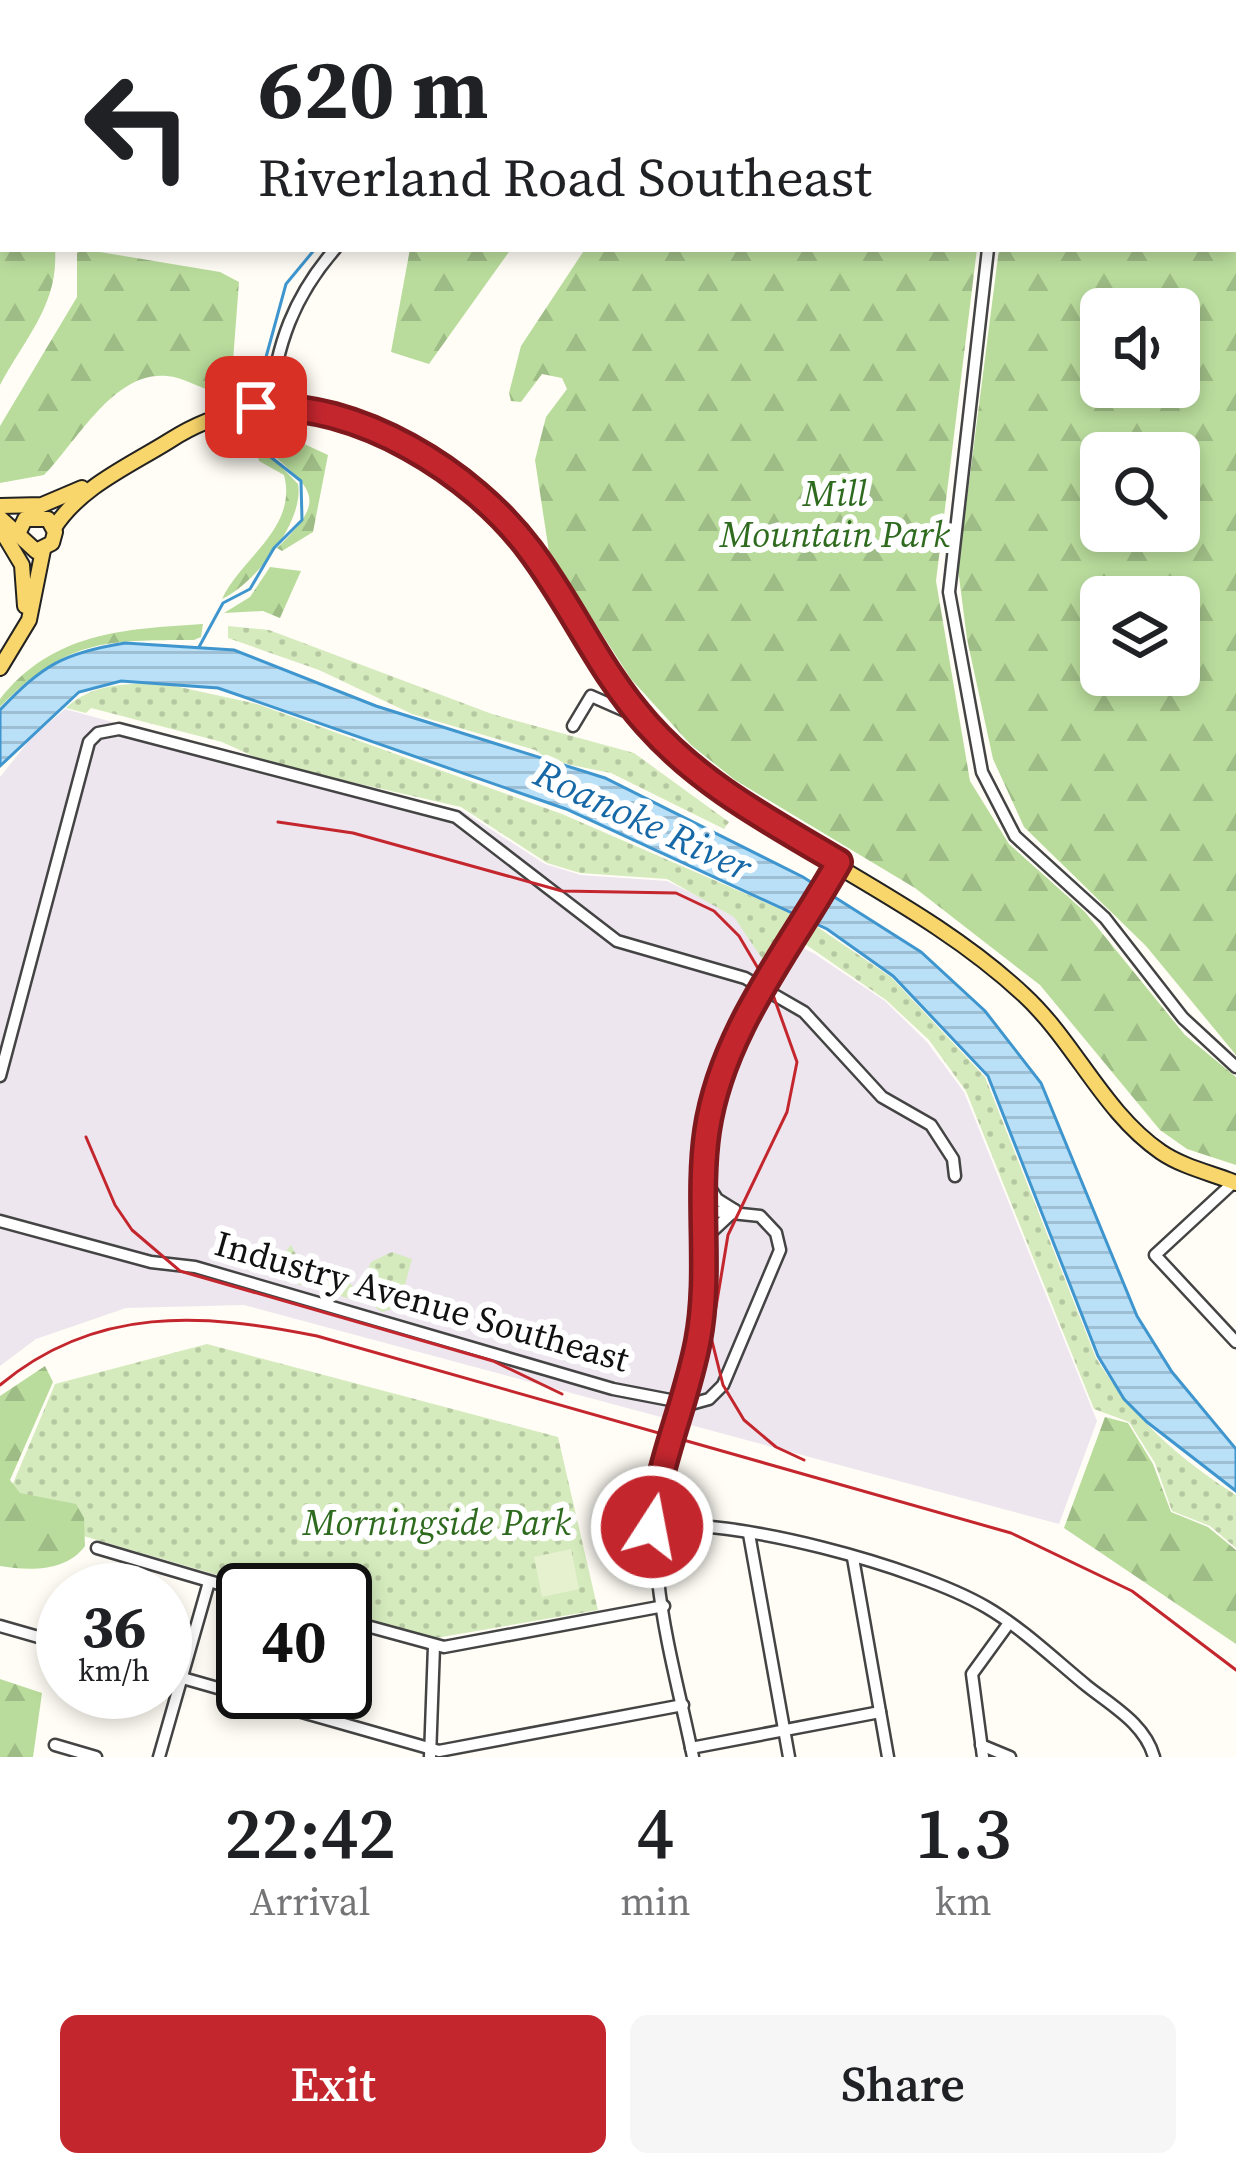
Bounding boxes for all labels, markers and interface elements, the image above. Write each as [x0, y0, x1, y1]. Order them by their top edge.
text: 620 m [258, 31, 489, 146]
icon: left [60, 48, 216, 204]
text: Riverland Road Southeast [258, 140, 872, 214]
map controls [1080, 288, 1200, 696]
button: sound [1080, 288, 1200, 408]
pin [205, 356, 307, 458]
icon: arrive [223, 374, 289, 440]
button: search [1080, 432, 1200, 552]
park label: Mill Mountain Park [719, 469, 951, 559]
button: layers [1080, 576, 1200, 696]
water label: Roanoke River [525, 746, 762, 894]
street label: Industry Avenue Southeast [209, 1218, 635, 1384]
position arrow [589, 1464, 715, 1590]
park label: Morningside Park [302, 1498, 572, 1547]
speed limit sign: 40 [216, 1563, 372, 1719]
text: 36 [81, 1585, 147, 1667]
text: km/h [78, 1650, 150, 1691]
text: 22:42 [224, 1783, 396, 1882]
text: 4 [637, 1783, 674, 1882]
text: 1.3 [915, 1783, 1012, 1882]
text: Arrival [250, 1875, 370, 1928]
text: min [620, 1875, 691, 1928]
text: km [935, 1875, 992, 1928]
button: Exit [60, 2015, 606, 2153]
button: Share [630, 2015, 1176, 2153]

